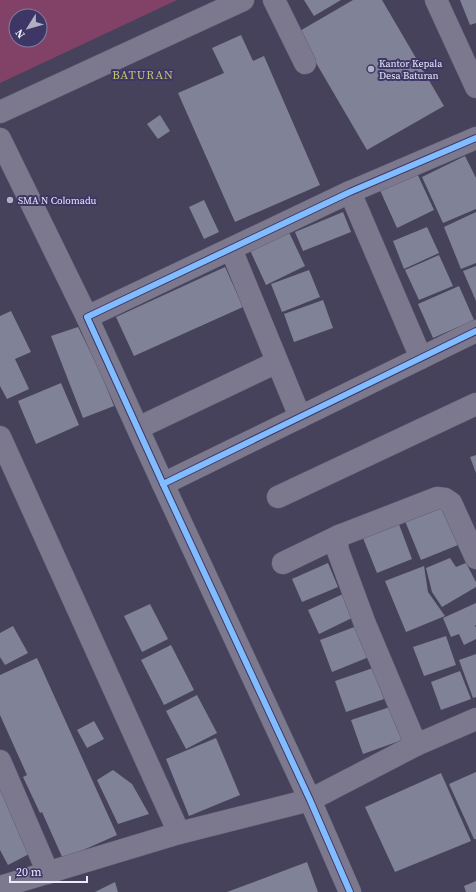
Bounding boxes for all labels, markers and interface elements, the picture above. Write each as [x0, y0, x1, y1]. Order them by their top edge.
north arrow [8, 8, 48, 48]
text: N [12, 26, 29, 41]
place label: Kantor Kepala Desa Baturan [379, 57, 443, 82]
marker: Kantor Kepala Desa Baturan [366, 64, 376, 74]
district label: BATURAN [112, 67, 174, 83]
place label: SMA N Colomadu [18, 194, 97, 207]
marker: SMA N Colomadu [5, 195, 15, 205]
scale bar [10, 858, 87, 884]
text: 20 m [16, 864, 42, 880]

